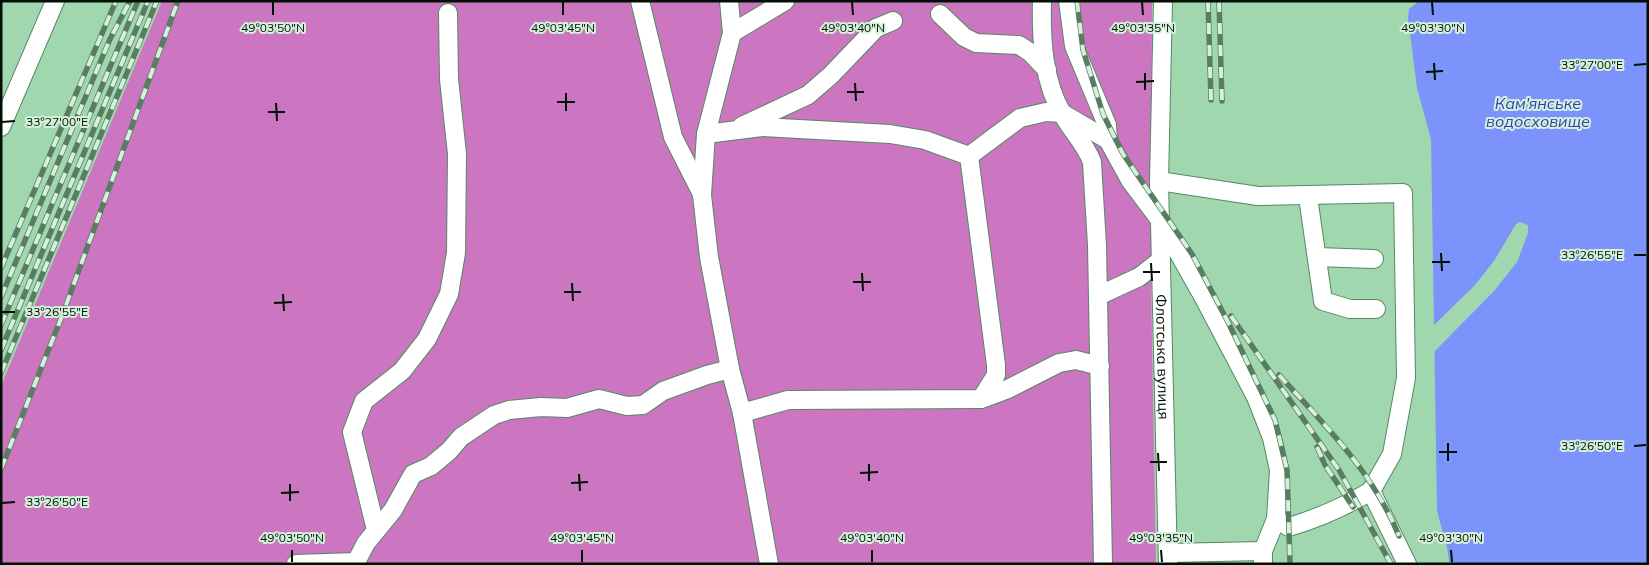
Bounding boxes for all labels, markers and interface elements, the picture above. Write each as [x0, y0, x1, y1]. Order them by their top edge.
text: 49°03'50"N [241, 20, 305, 35]
text: 49°03'45"N [531, 20, 595, 35]
text: 49°03'40"N [821, 20, 885, 35]
text: 49°03'35"N [1111, 20, 1175, 35]
text: 49°03'30"N [1401, 20, 1465, 35]
text: 33°27'00"E [1561, 57, 1623, 72]
water label: Кам'янське водосховище [1486, 93, 1590, 131]
text: 33°27'00"E [26, 114, 88, 129]
text: 33°26'55"E [1561, 247, 1623, 262]
street label: Флотська вулиця [1152, 294, 1174, 420]
text: 33°26'55"E [26, 304, 88, 319]
text: 33°26'50"E [1561, 438, 1623, 453]
text: 33°26'50"E [26, 494, 88, 509]
text: 49°03'50"N [260, 530, 324, 545]
text: 49°03'45"N [550, 530, 614, 545]
text: 49°03'40"N [840, 530, 904, 545]
text: 49°03'35"N [1129, 530, 1193, 545]
text: 49°03'30"N [1419, 530, 1483, 545]

